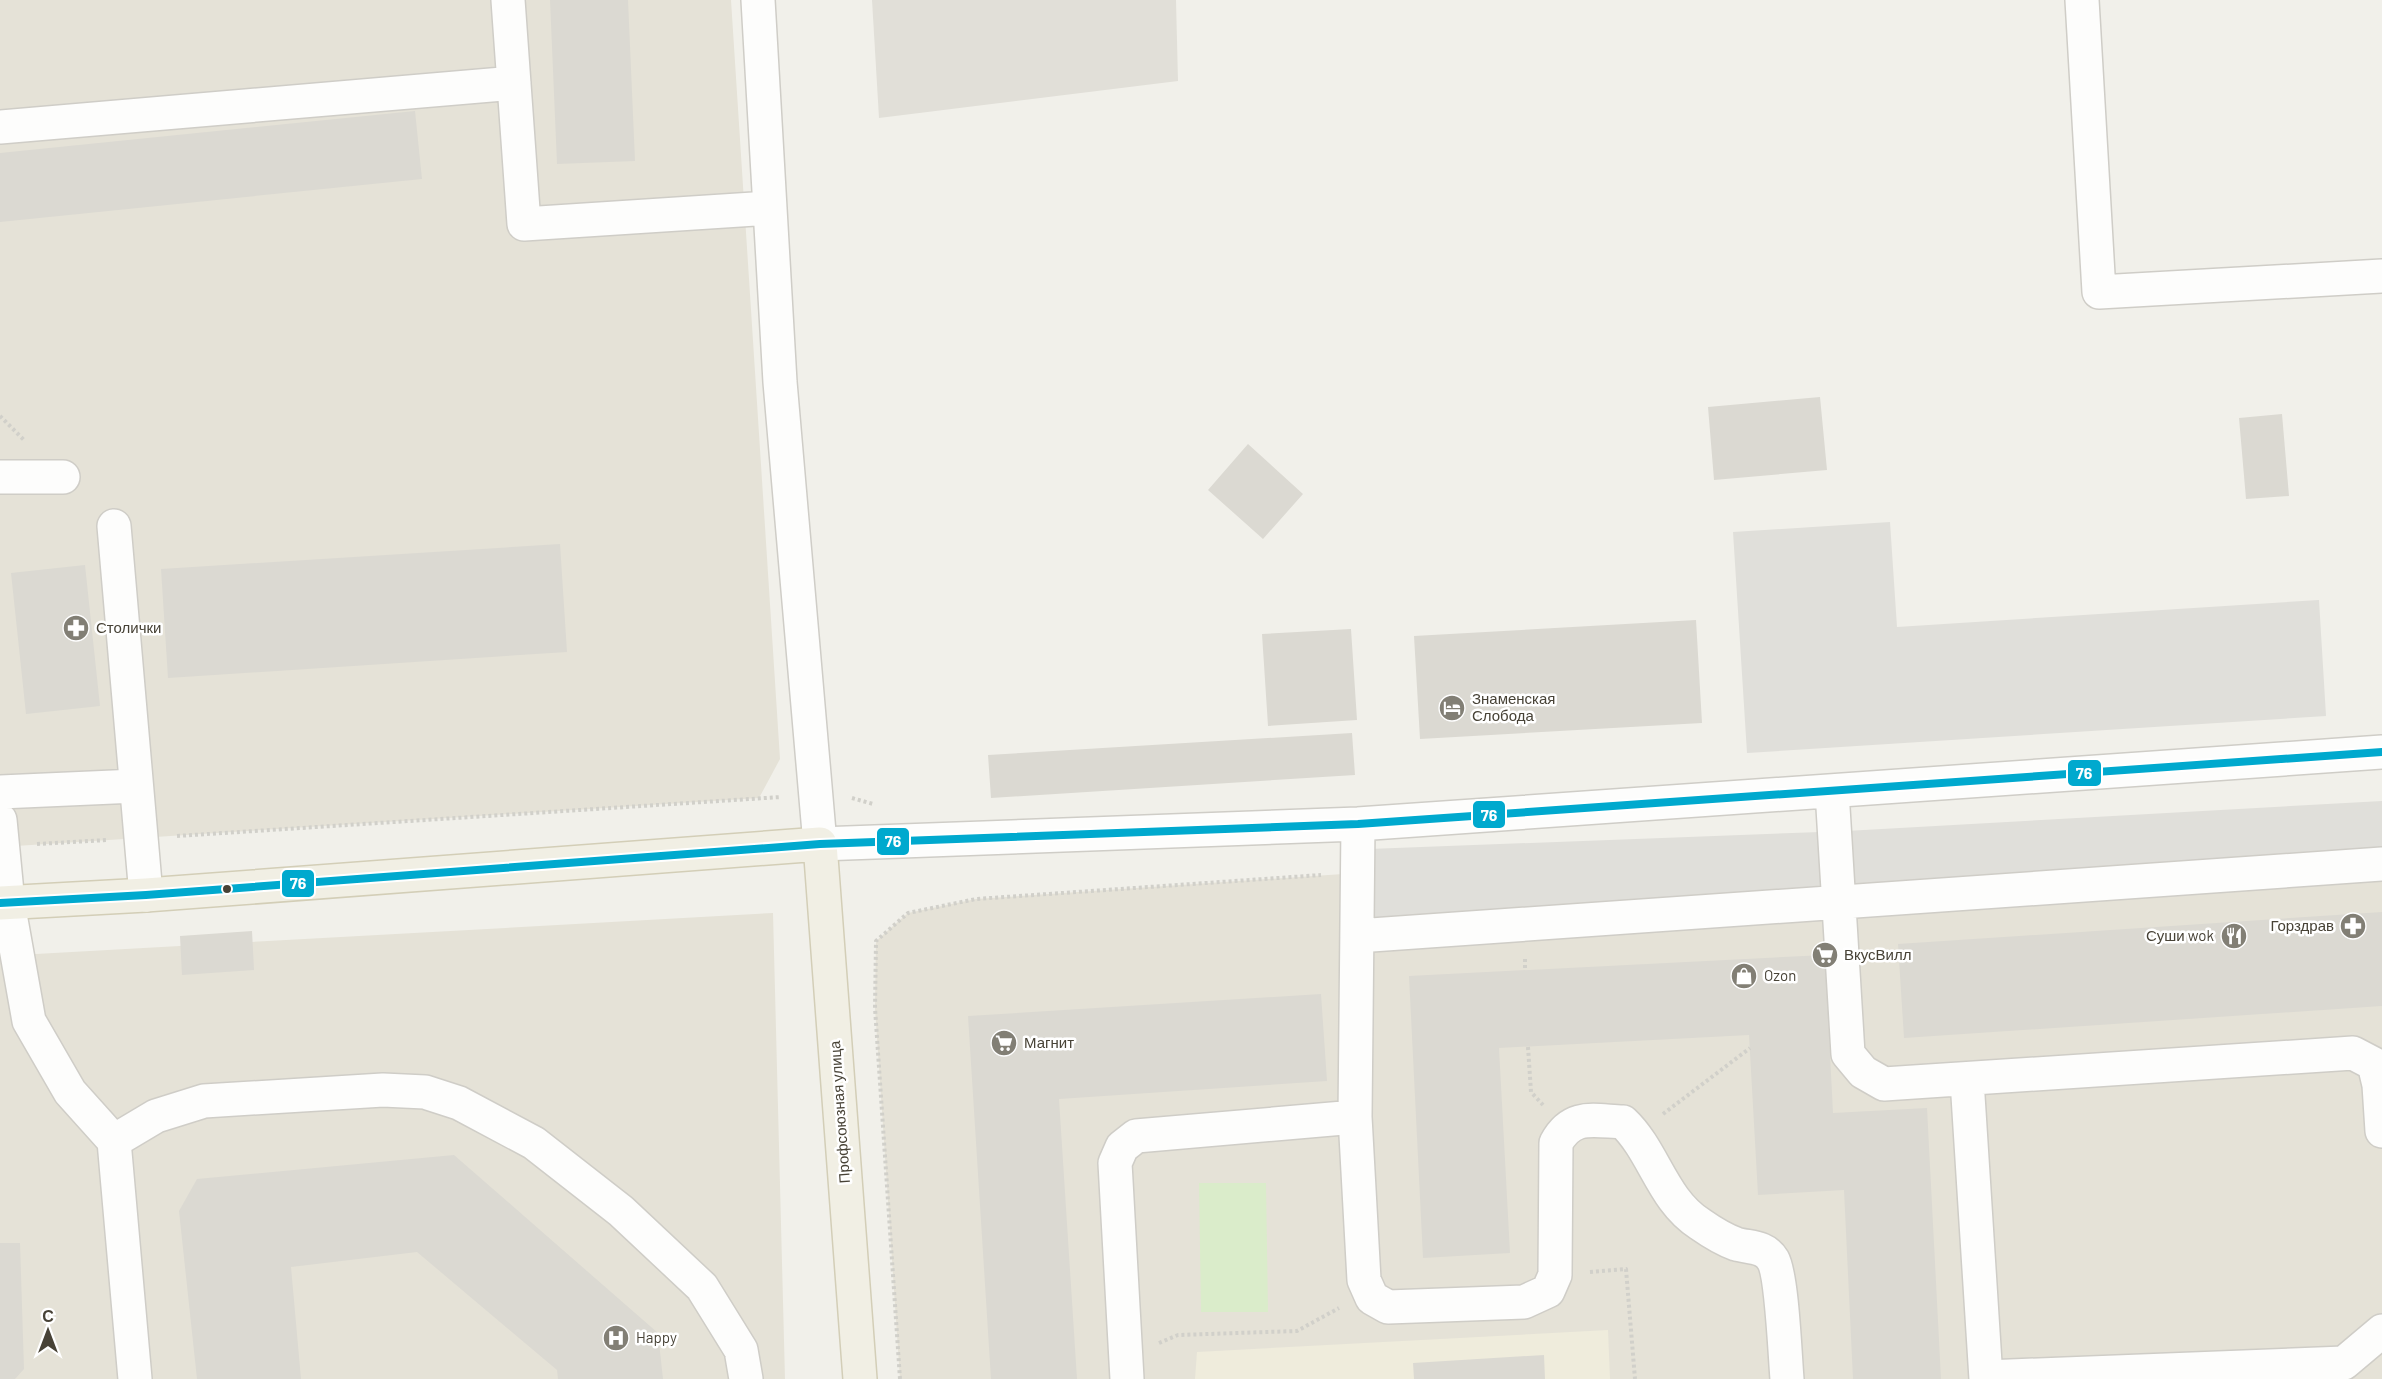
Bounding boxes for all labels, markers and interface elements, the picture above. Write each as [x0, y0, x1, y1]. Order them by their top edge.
pharmacy icon: Столички [61, 613, 91, 643]
place label: Столички [96, 618, 161, 636]
place label: Знаменская Слобода [1472, 689, 1555, 724]
hotel icon: Знаменская Слобода [1437, 693, 1467, 723]
line badge: 76 [2067, 759, 2102, 787]
text: 76 [2076, 763, 2093, 782]
line badge: 76 [1472, 800, 1506, 829]
text: 76 [1481, 805, 1498, 824]
line badge: 76 [876, 827, 910, 856]
text: 76 [885, 831, 902, 850]
line badge: 76 [281, 869, 315, 898]
text: 76 [290, 873, 307, 892]
unlabelled marker [221, 883, 233, 895]
pharmacy icon: Горздрав [2338, 911, 2368, 941]
place label: Горздрав [2270, 916, 2334, 934]
restaurant icon: Суши wok [2219, 921, 2249, 951]
place label: Суши wok [2146, 926, 2214, 944]
supermarket icon: ВкусВилл [1810, 940, 1840, 970]
place label: ВкусВилл [1844, 945, 1911, 963]
shop icon: Ozon [1729, 961, 1759, 991]
place label: Ozon [1764, 966, 1796, 984]
supermarket icon: Магнит [989, 1028, 1019, 1058]
place label: Магнит [1024, 1033, 1074, 1051]
street label: Профсоюзная улица [825, 1039, 853, 1184]
north arrow [18, 1301, 78, 1361]
text: С [42, 1306, 54, 1325]
hospital icon: Happy [601, 1323, 631, 1353]
place label: Happy [636, 1328, 677, 1346]

